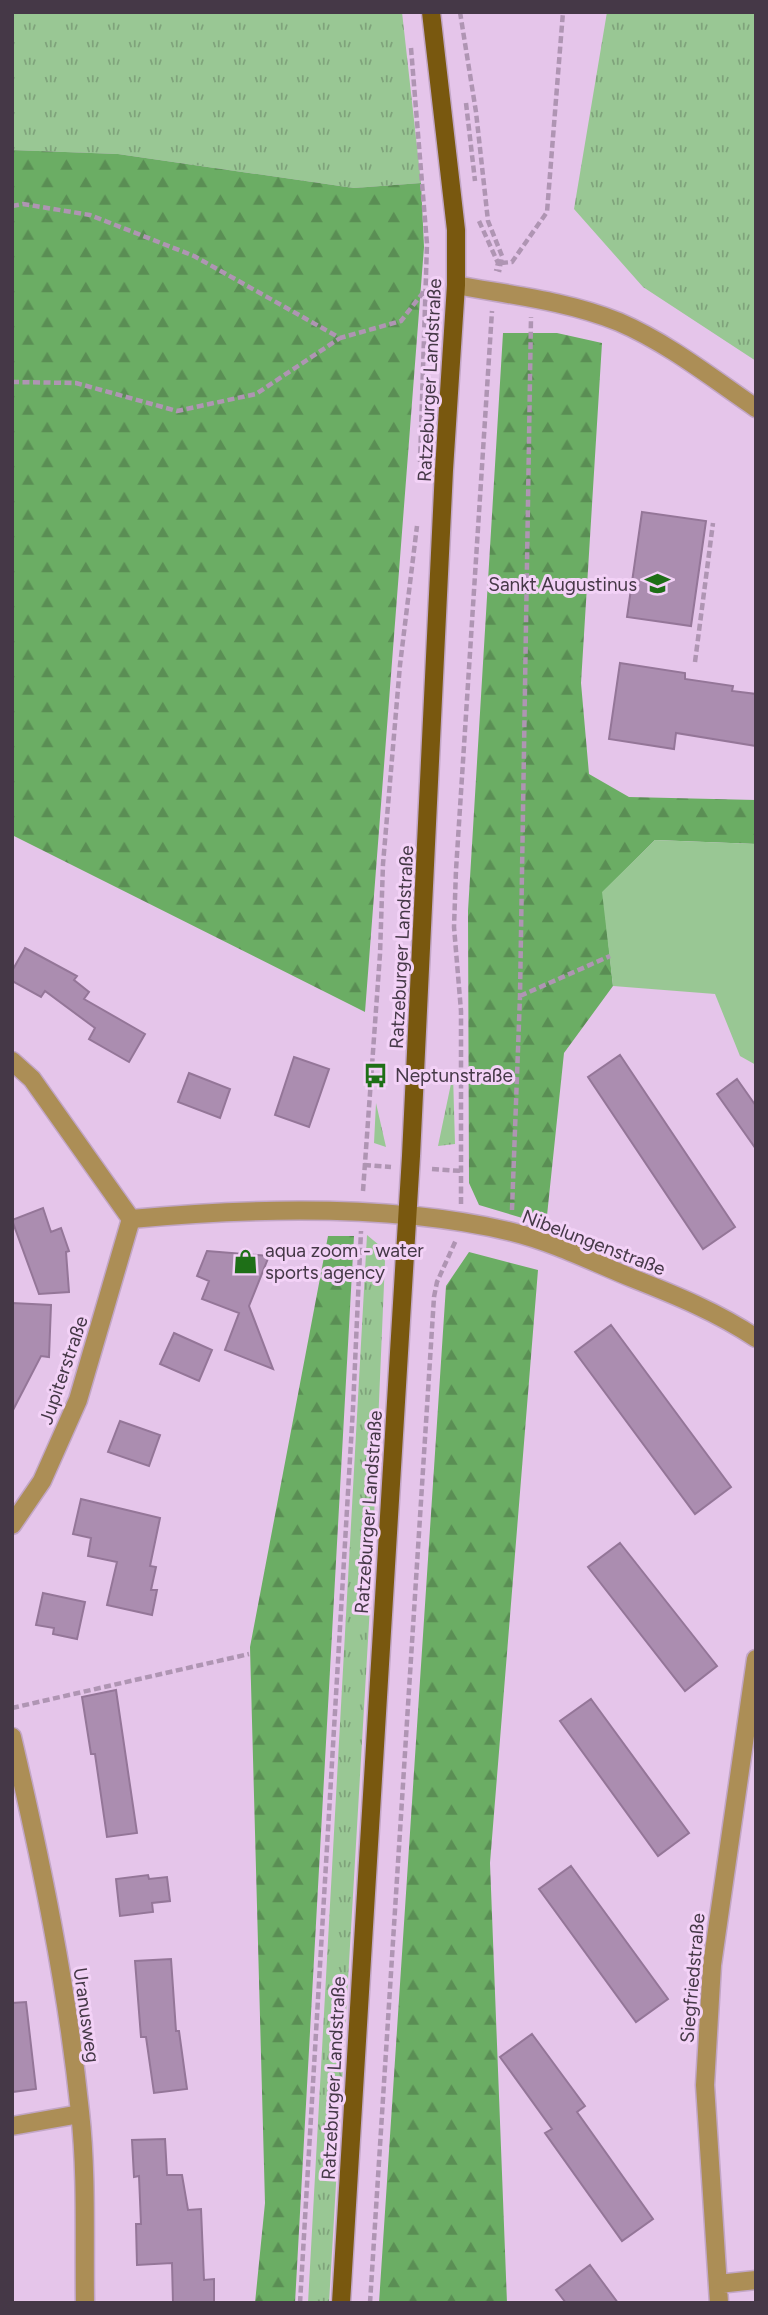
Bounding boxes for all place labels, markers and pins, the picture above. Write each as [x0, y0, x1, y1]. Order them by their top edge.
school or university icon: Sankt Augustinus [643, 570, 671, 598]
place label: Sankt Augustinus [488, 573, 637, 596]
bus stop icon: Neptunstraße [361, 1061, 389, 1089]
place label: Neptunstraße [395, 1064, 513, 1087]
place label: aqua zoom - water sports agency [265, 1239, 424, 1284]
shop icon: aqua zoom - water sports agency [231, 1247, 259, 1275]

